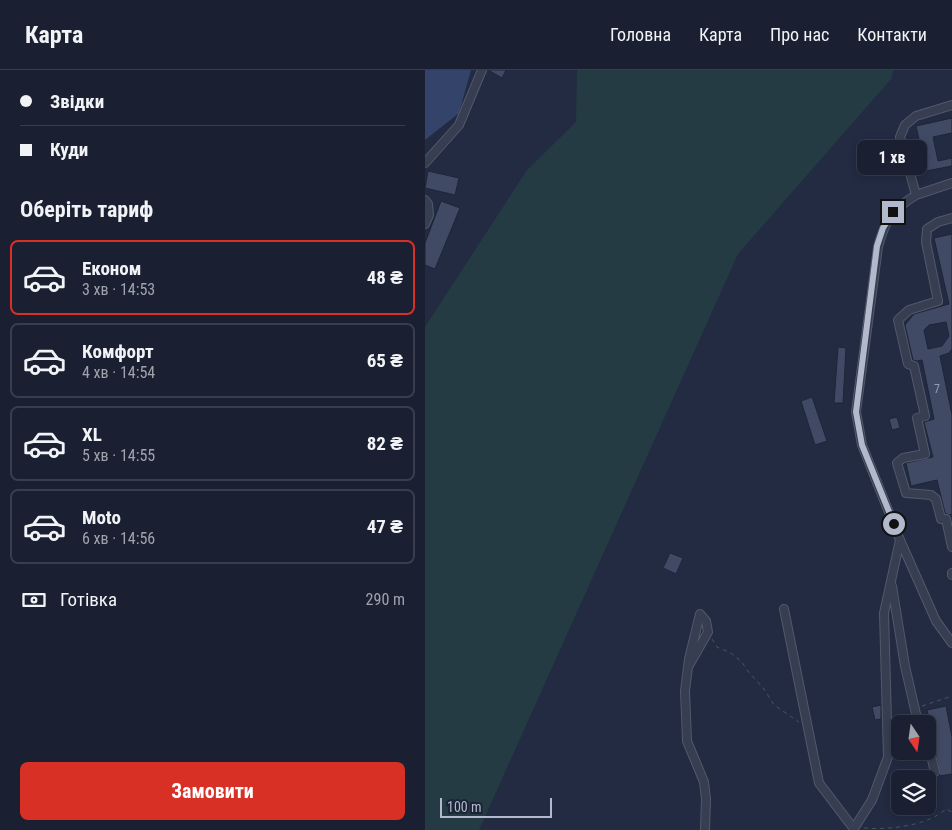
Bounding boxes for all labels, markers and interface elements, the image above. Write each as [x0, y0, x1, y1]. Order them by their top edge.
text: Карта [25, 21, 83, 49]
text: Головна [610, 24, 671, 45]
text: Карта [699, 24, 742, 45]
text: Про нас [770, 24, 829, 45]
text: Контакти [857, 24, 927, 45]
text: Звідки [50, 90, 104, 113]
text: Куди [50, 138, 88, 161]
callout: 1 хв [858, 140, 928, 174]
text: 1 хв [879, 148, 905, 167]
text: Оберіть тариф [20, 197, 153, 222]
route end [882, 201, 904, 223]
icon: car [22, 255, 67, 300]
text: Економ [82, 257, 141, 280]
text: 48 ₴ [367, 266, 403, 289]
text: 3 хв · 14:53 [82, 280, 155, 299]
icon: car [22, 338, 67, 383]
text: Комфорт [82, 340, 154, 363]
text: 65 ₴ [367, 349, 403, 372]
text: 4 хв · 14:54 [82, 363, 155, 382]
house number: 7 [934, 382, 940, 396]
icon: car [22, 421, 67, 466]
text: XL [82, 423, 102, 446]
text: 82 ₴ [367, 432, 403, 455]
text: 5 хв · 14:55 [82, 446, 155, 465]
icon: car [22, 504, 67, 549]
text: Moto [82, 506, 121, 529]
route start [883, 513, 905, 535]
text: 47 ₴ [367, 515, 403, 538]
text: 6 хв · 14:56 [82, 529, 155, 548]
icon: cash [20, 586, 48, 614]
text: Готівка [60, 588, 117, 611]
text: 290 m [366, 590, 405, 609]
north arrow [891, 715, 936, 760]
map controls [891, 715, 936, 815]
button: Замовити [20, 762, 405, 820]
button: layers [891, 770, 936, 815]
scale bar [440, 795, 553, 818]
text: 100 m [447, 799, 482, 815]

